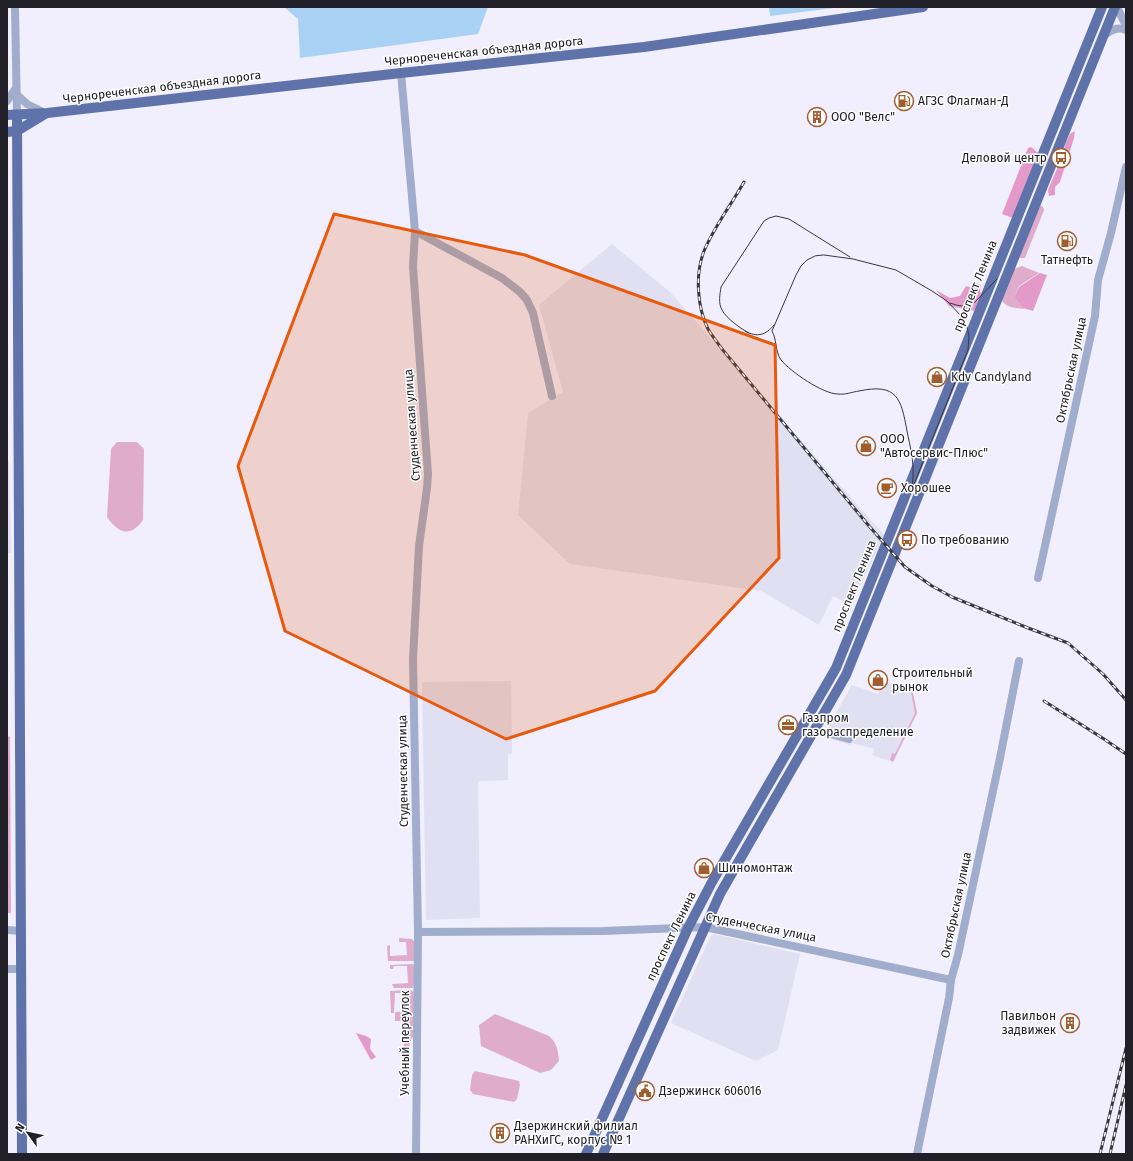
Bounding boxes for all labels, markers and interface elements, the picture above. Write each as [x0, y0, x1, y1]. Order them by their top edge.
street label: Чернореченская объездная дорога [384, 34, 584, 68]
street label: Чернореченская объездная дорога [62, 68, 262, 106]
fuel station icon: АГЗС Флагман-Д [893, 90, 915, 112]
place label: АГЗС Флагман-Д [918, 94, 1008, 108]
building icon: ООО "Велс" [806, 106, 828, 128]
place label: ООО "Велс" [831, 110, 895, 124]
bus stop icon: Деловой центр [1050, 147, 1072, 169]
place label: Деловой центр [961, 151, 1047, 165]
fuel station icon: Татнефть [1056, 230, 1078, 252]
street label: проспект Ленина [950, 238, 1000, 334]
place label: Татнефть [1041, 253, 1093, 267]
street label: Октябрьская улица [1053, 316, 1089, 424]
shop icon: Kdv Candyland [926, 366, 948, 388]
street label: Студенческая улица [401, 368, 423, 482]
place label: Kdv Candyland [951, 370, 1032, 384]
place label: ООО "Автосервис-Плюс" [880, 432, 988, 460]
shop icon: ООО "Автосервис-Плюс" [855, 435, 877, 457]
cafe icon: Хорошее [876, 477, 898, 499]
place label: Хорошее [901, 481, 951, 495]
bus stop icon: По требованию [896, 529, 918, 551]
place label: По требованию [921, 533, 1009, 547]
street label: проспект Ленина [829, 538, 879, 634]
place label: Строительный рынок [892, 666, 973, 694]
shop icon: Строительный рынок [867, 669, 889, 691]
place label: Газпром газораспределение [802, 711, 913, 739]
office icon: Газпром газораспределение [777, 714, 799, 736]
street label: Студенческая улица [395, 715, 411, 827]
street label: Октябрьская улица [938, 851, 974, 959]
shop icon: Шиномонтаж [693, 857, 715, 879]
place label: Шиномонтаж [718, 861, 793, 875]
street label: проспект Ленина [643, 889, 699, 983]
street label: Студенческая улица [705, 909, 817, 945]
street label: Учебный переулок [398, 989, 412, 1096]
place label: Павильон задвижек [1000, 1009, 1057, 1037]
building icon: Павильон задвижек [1059, 1012, 1081, 1034]
public building icon: Дзержинск 606016 [634, 1080, 656, 1102]
place label: Дзержинск 606016 [658, 1084, 761, 1098]
north arrow [8, 1113, 48, 1153]
place label: Дзержинский филиал РАНХиГС, корпус № 1 [513, 1119, 638, 1147]
text: N [13, 1121, 27, 1134]
building icon: Дзержинский филиал РАНХиГС, корпус № 1 [489, 1122, 511, 1144]

